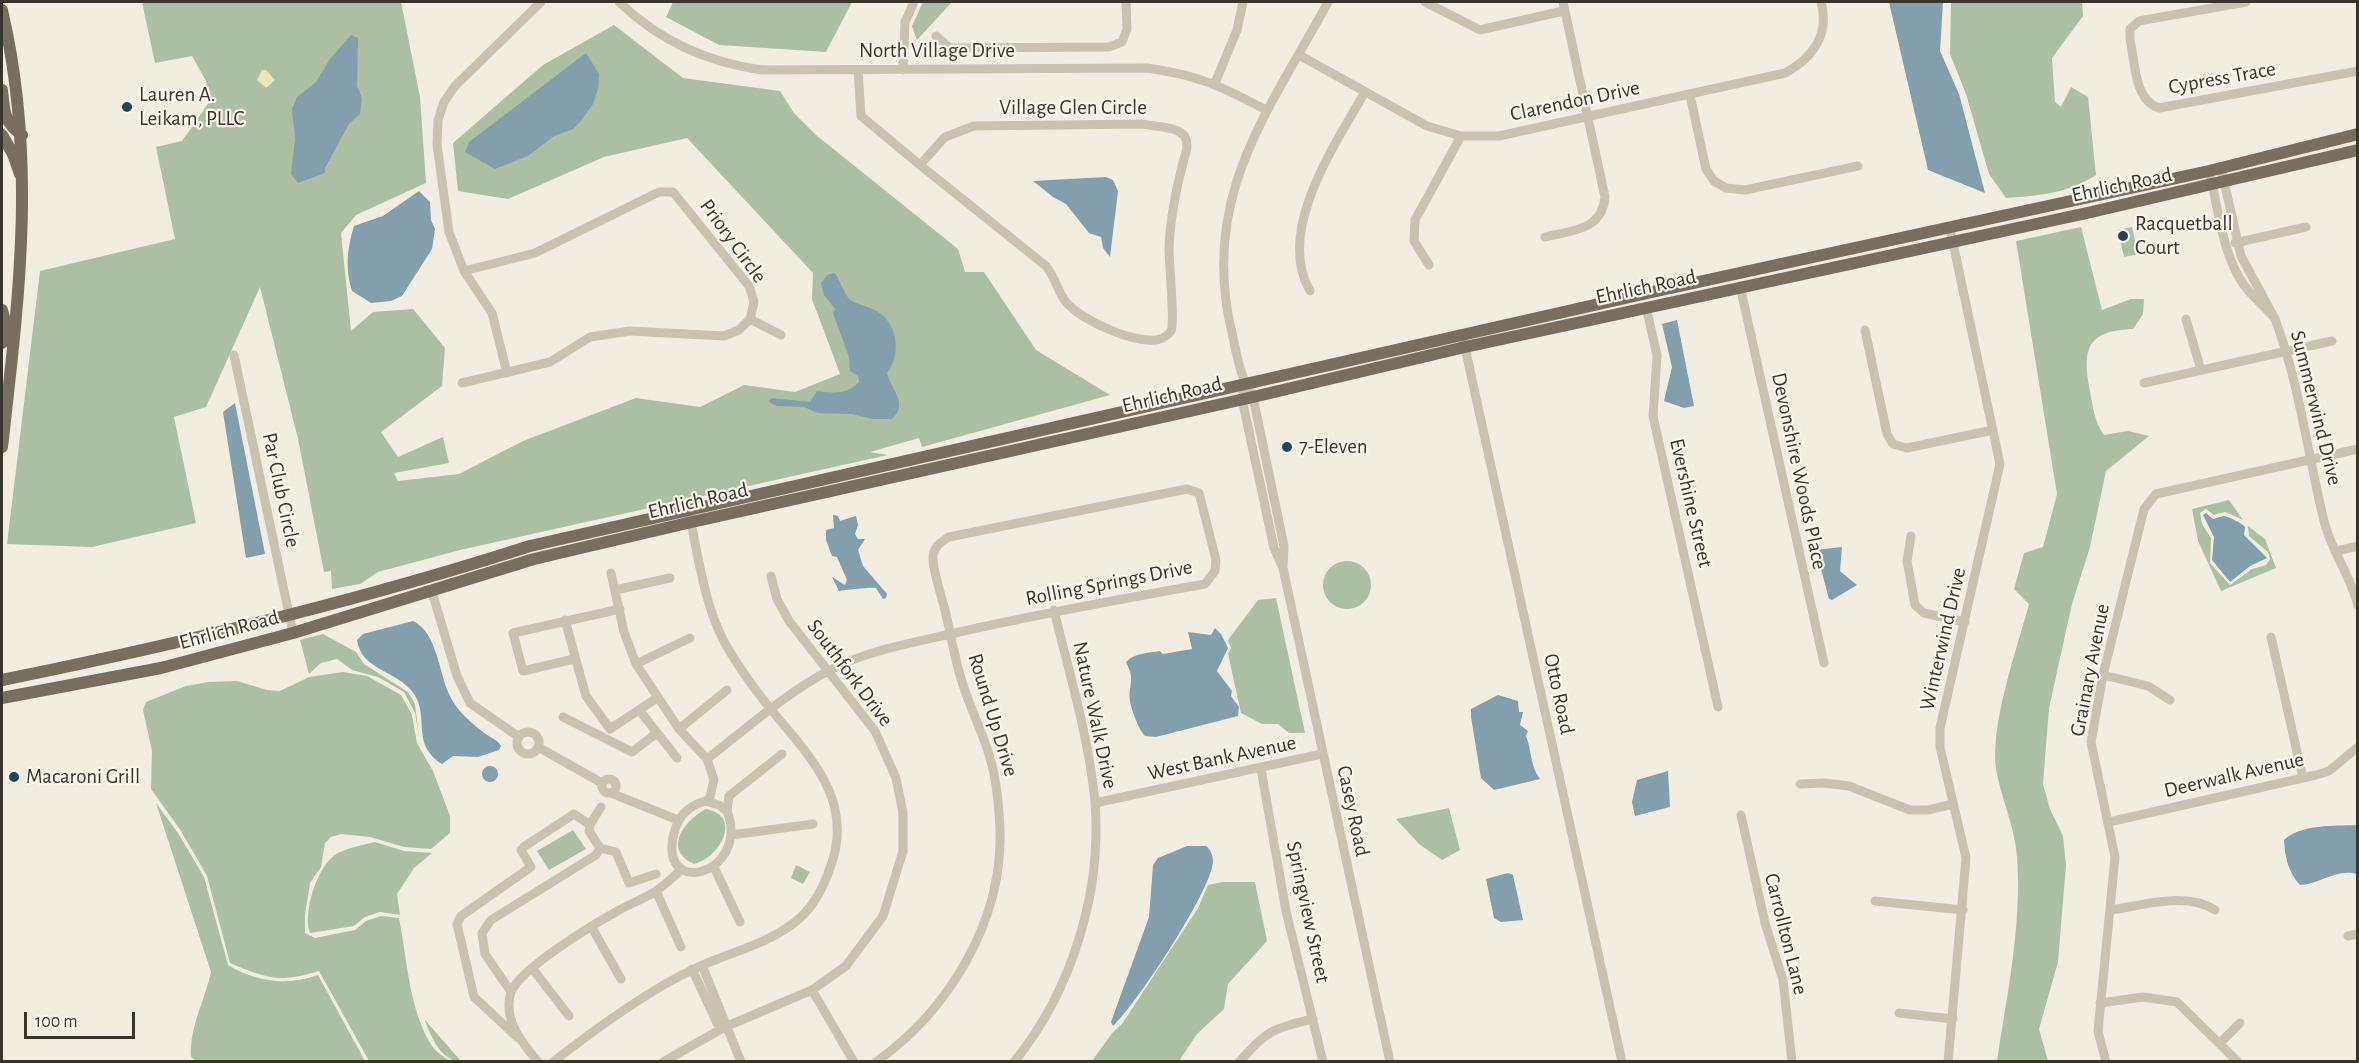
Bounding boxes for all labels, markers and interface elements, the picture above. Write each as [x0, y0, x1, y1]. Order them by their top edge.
street label: North Village Drive [859, 38, 1015, 64]
street label: Cypress Trace [2166, 56, 2278, 100]
street label: Clarendon Drive [1508, 75, 1642, 127]
place label: Lauren A. Leikam, PLLC [139, 82, 245, 132]
street label: Village Glen Circle [999, 95, 1147, 121]
marker: Lauren A. Leikam, PLLC [120, 100, 134, 114]
street label: Ehrlich Road [2069, 162, 2175, 208]
street label: Priory Circle [694, 194, 772, 288]
place label: Racquetball Court [2135, 211, 2233, 261]
marker: Racquetball Court [2116, 229, 2130, 243]
street label: Ehrlich Road [1593, 264, 1699, 310]
street label: Summerwind Drive [2285, 328, 2347, 488]
street label: Devonshire Woods Place [1766, 370, 1832, 572]
street label: Ehrlich Road [1119, 371, 1225, 419]
street label: Par Club Circle [257, 430, 305, 550]
place label: 7-Eleven [1299, 434, 1368, 460]
street label: Evershine Street [1664, 436, 1718, 570]
marker: 7-Eleven [1280, 440, 1294, 454]
street label: Ehrlich Road [645, 477, 751, 525]
street label: Rolling Springs Drive [1023, 554, 1195, 612]
street label: Winterwind Drive [1914, 565, 1972, 713]
street label: Grainary Avenue [2065, 602, 2115, 738]
street label: Ehrlich Road [176, 605, 282, 655]
street label: Southfork Drive [802, 614, 898, 732]
street label: Nature Walk Drive [1067, 639, 1123, 791]
street label: Round Up Drive [962, 650, 1024, 780]
street label: Otto Road [1538, 651, 1580, 737]
street label: West Bank Avenue [1145, 730, 1299, 786]
street label: Deerwalk Avenue [2162, 747, 2306, 803]
street label: Casey Road [1331, 763, 1375, 859]
place label: Macaroni Grill [26, 764, 140, 790]
marker: Macaroni Grill [7, 770, 21, 784]
street label: Springview Street [1281, 839, 1335, 985]
street label: Carrollton Lane [1759, 871, 1813, 997]
scale bar [27, 1000, 138, 1038]
text: 100 m [35, 1013, 78, 1031]

